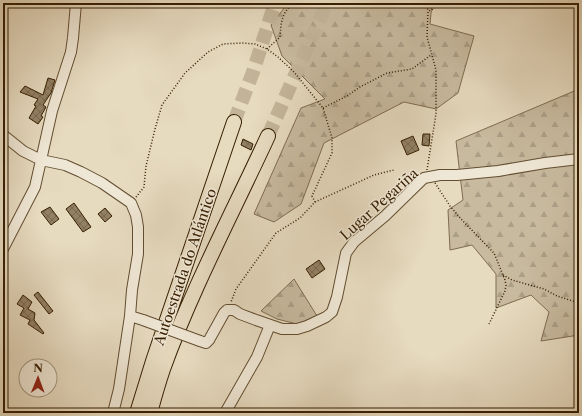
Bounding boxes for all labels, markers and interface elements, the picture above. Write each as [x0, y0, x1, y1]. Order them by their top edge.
street label: Lugar Pegariña [336, 164, 422, 244]
street label: Autoestrada do Atlántico [149, 186, 220, 349]
north arrow [18, 358, 58, 398]
text: N [33, 361, 44, 375]

